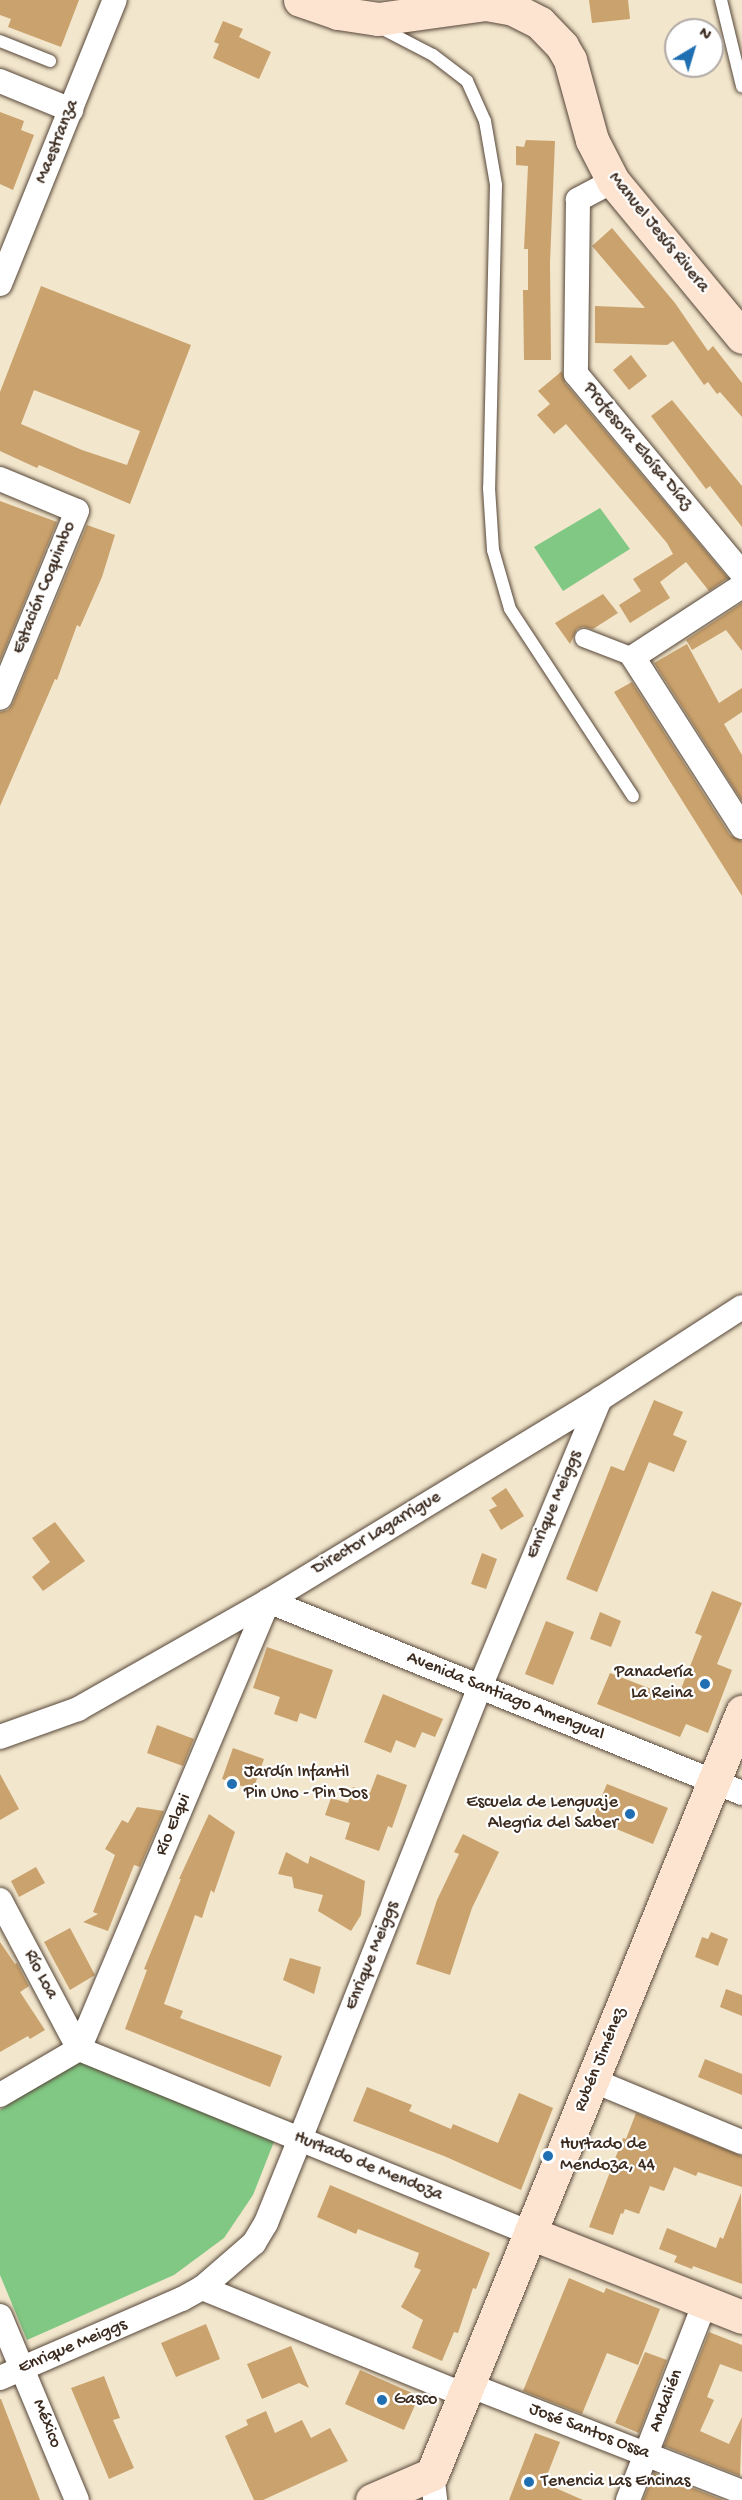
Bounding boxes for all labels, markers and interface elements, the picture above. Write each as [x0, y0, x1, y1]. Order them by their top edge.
north arrow [664, 18, 724, 78]
text: N [694, 24, 714, 46]
street label: Maestranza [31, 97, 85, 187]
street label: Manuel Jesús Rivera [603, 168, 713, 298]
street label: Profesora Eloísa Díaz [577, 379, 697, 515]
street label: Estación Coquimbo [9, 518, 81, 658]
street label: Enrique Meiggs [522, 1448, 588, 1562]
street label: Director Lagarrigue [309, 1487, 445, 1581]
street label: Avenida Santiago Amengual [403, 1647, 607, 1747]
place label: Panadería La Reina [614, 1663, 693, 1706]
marker: Panadería La Reina [698, 1677, 712, 1691]
place label: Jardín Infantil Pin Uno - Pin Dos [244, 1763, 367, 1806]
marker: Jardín Infantil Pin Uno - Pin Dos [225, 1777, 239, 1791]
street label: Río Elqui [151, 1791, 197, 1859]
place label: Escuela de Lenguaje Alegria del Saber [466, 1793, 618, 1836]
marker: Escuela de Lenguaje Alegria del Saber [623, 1807, 637, 1821]
street label: Enrique Meiggs [341, 1898, 405, 2014]
street label: Río Loa [18, 1947, 62, 2003]
street label: Rubén Jiménez [570, 2005, 632, 2115]
street label: Hurtado de Mendoza [290, 2127, 446, 2207]
place label: Hurtado de Mendoza, 44 [560, 2135, 655, 2178]
marker: Hurtado de Mendoza, 44 [541, 2149, 555, 2163]
street label: Enrique Meiggs [16, 2314, 130, 2380]
street label: Andalién [645, 2367, 689, 2435]
place label: Gasco [394, 2389, 437, 2411]
marker: Gasco [375, 2393, 389, 2407]
street label: México [27, 2396, 65, 2452]
street label: José Santos Ossa [526, 2399, 652, 2465]
place label: Tenencia Las Encinas [541, 2471, 690, 2493]
marker: Tenencia Las Encinas [522, 2475, 536, 2489]

